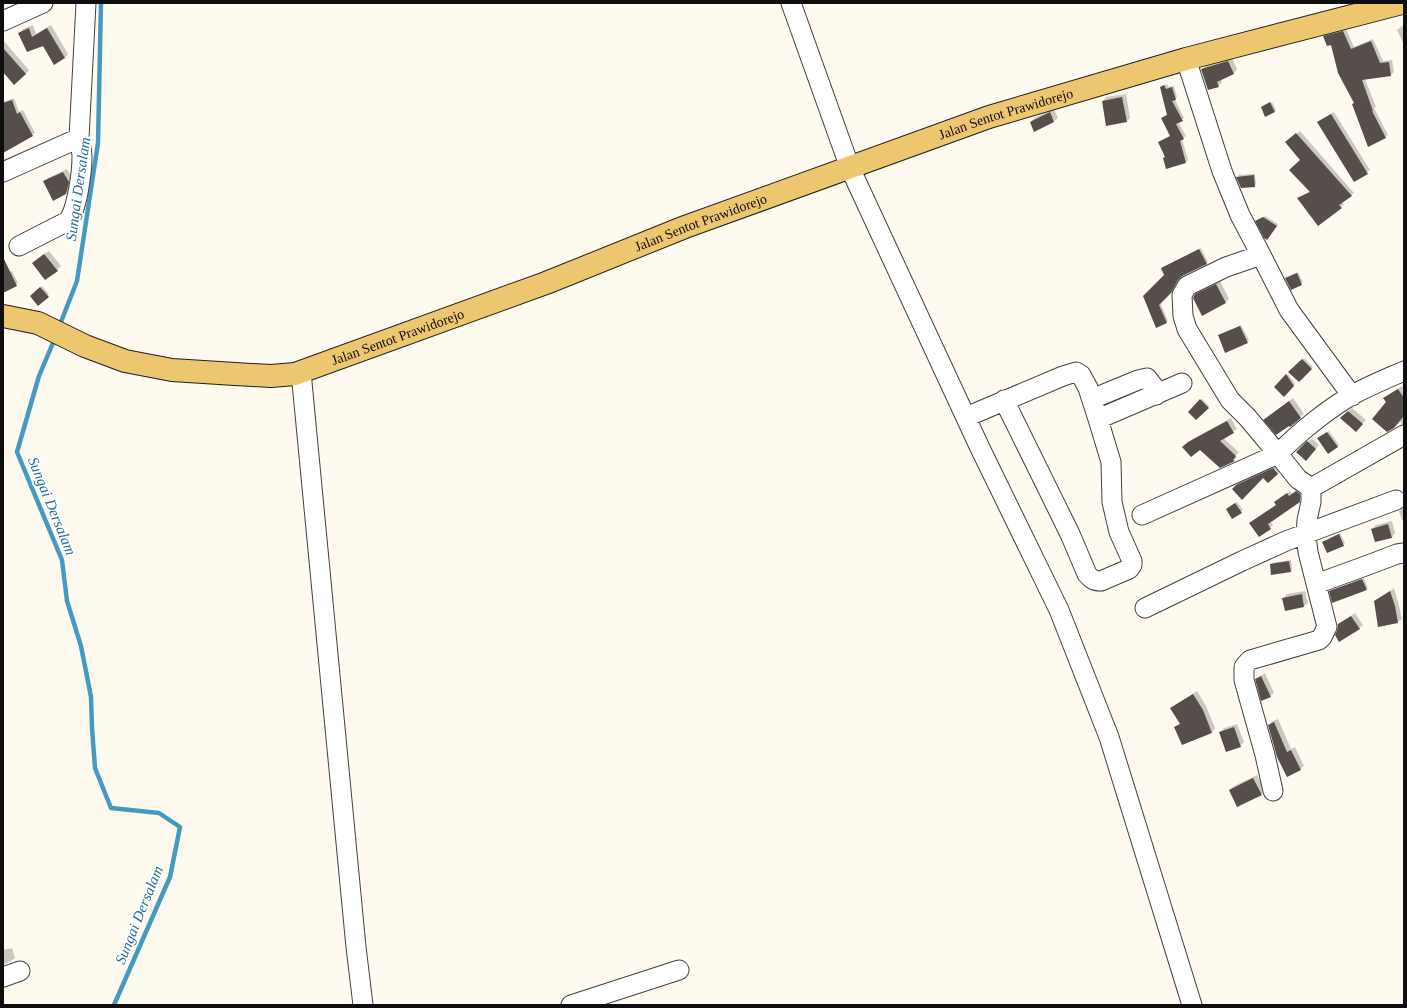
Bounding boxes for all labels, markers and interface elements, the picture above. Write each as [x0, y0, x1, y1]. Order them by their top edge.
street label: Jalan Sentot Prawidorejo [937, 85, 1075, 142]
water label: Sungai Dersalam [63, 136, 93, 242]
street label: Jalan Sentot Prawidorejo [632, 191, 769, 254]
street label: Jalan Sentot Prawidorejo [329, 306, 466, 368]
water label: Sungai Dersalam [25, 455, 79, 558]
water label: Sungai Dersalam [112, 863, 166, 966]

